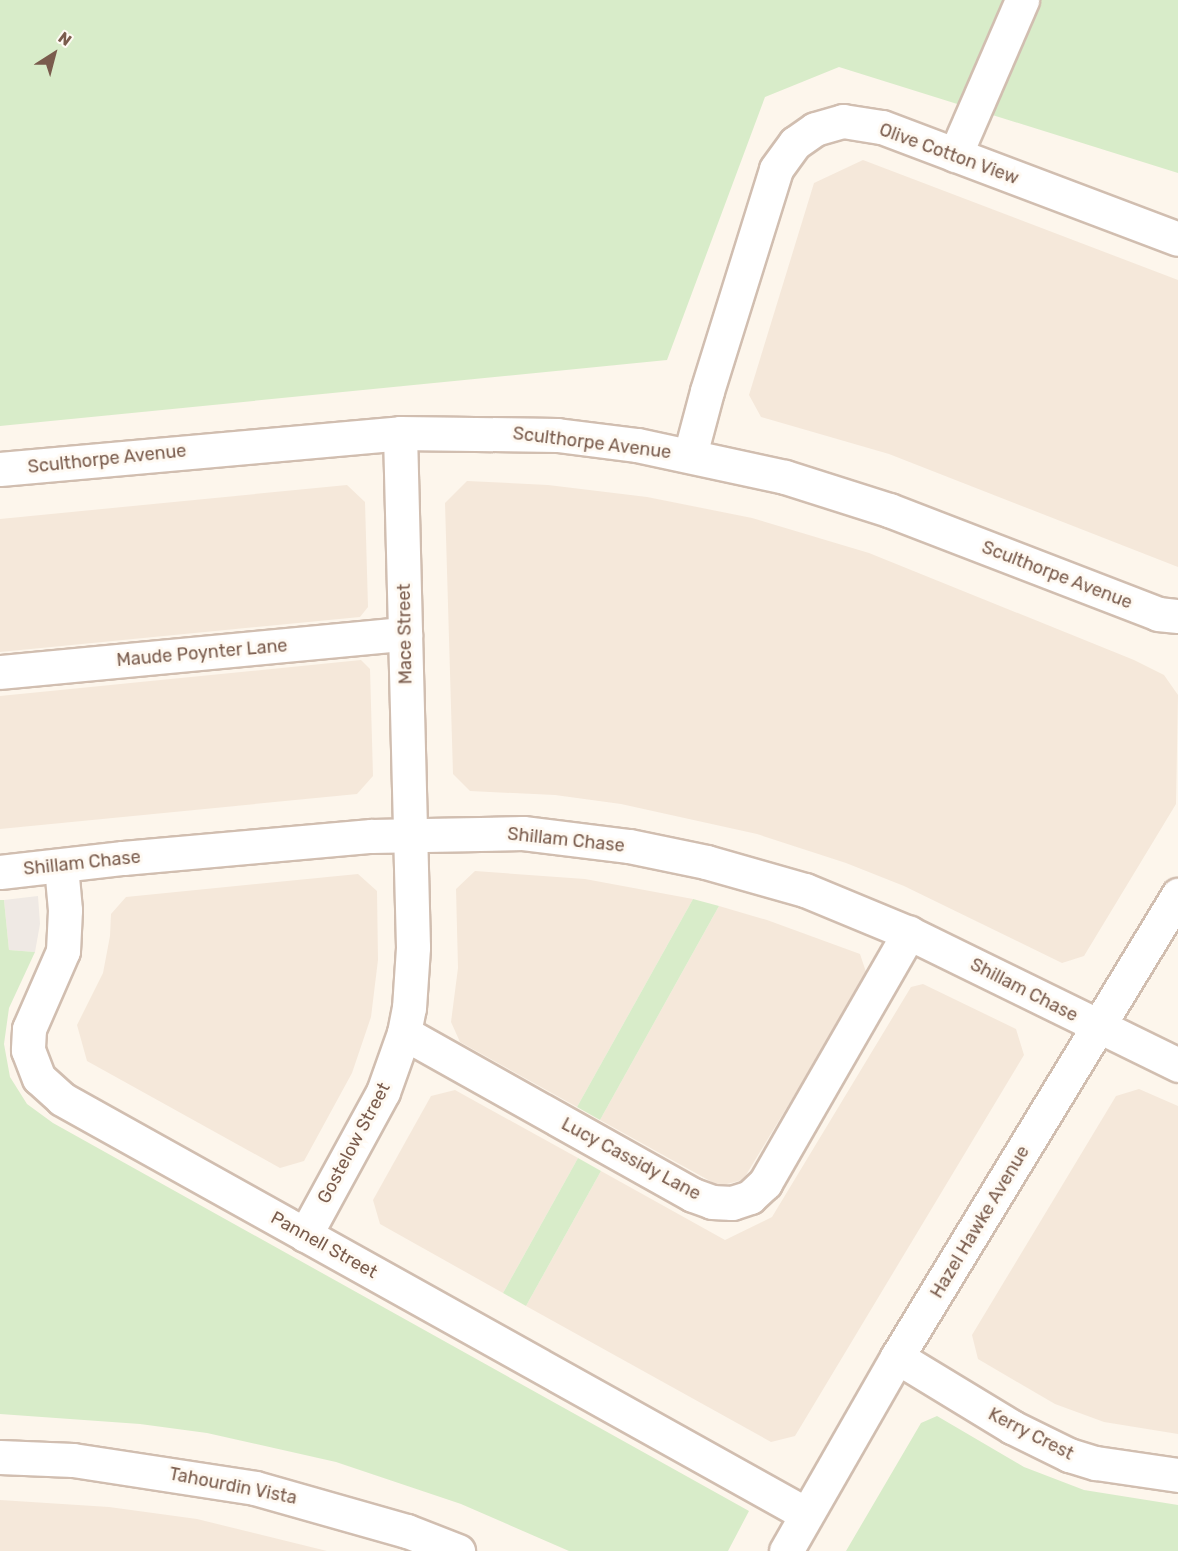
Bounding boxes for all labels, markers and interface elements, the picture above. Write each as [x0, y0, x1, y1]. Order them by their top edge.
north arrow [24, 24, 84, 84]
text: N [55, 28, 75, 50]
street label: Olive Cotton View [876, 119, 1022, 189]
street label: Sculthorpe Avenue [511, 423, 673, 463]
street label: Sculthorpe Avenue [26, 440, 188, 478]
street label: Sculthorpe Avenue [979, 536, 1135, 614]
street label: Mace Street [393, 583, 417, 685]
street label: Maude Poynter Lane [115, 635, 289, 671]
street label: Shillam Chase [506, 823, 626, 857]
street label: Shillam Chase [22, 846, 142, 880]
street label: Shillam Chase [967, 954, 1081, 1026]
street label: Gostelow Street [313, 1079, 395, 1207]
street label: Lucy Cassidy Lane [557, 1113, 705, 1205]
street label: Hazel Hawke Avenue [926, 1142, 1034, 1302]
street label: Pannell Street [267, 1207, 381, 1283]
street label: Kerry Crest [985, 1403, 1077, 1465]
street label: Tahourdin Vista [167, 1463, 299, 1509]

